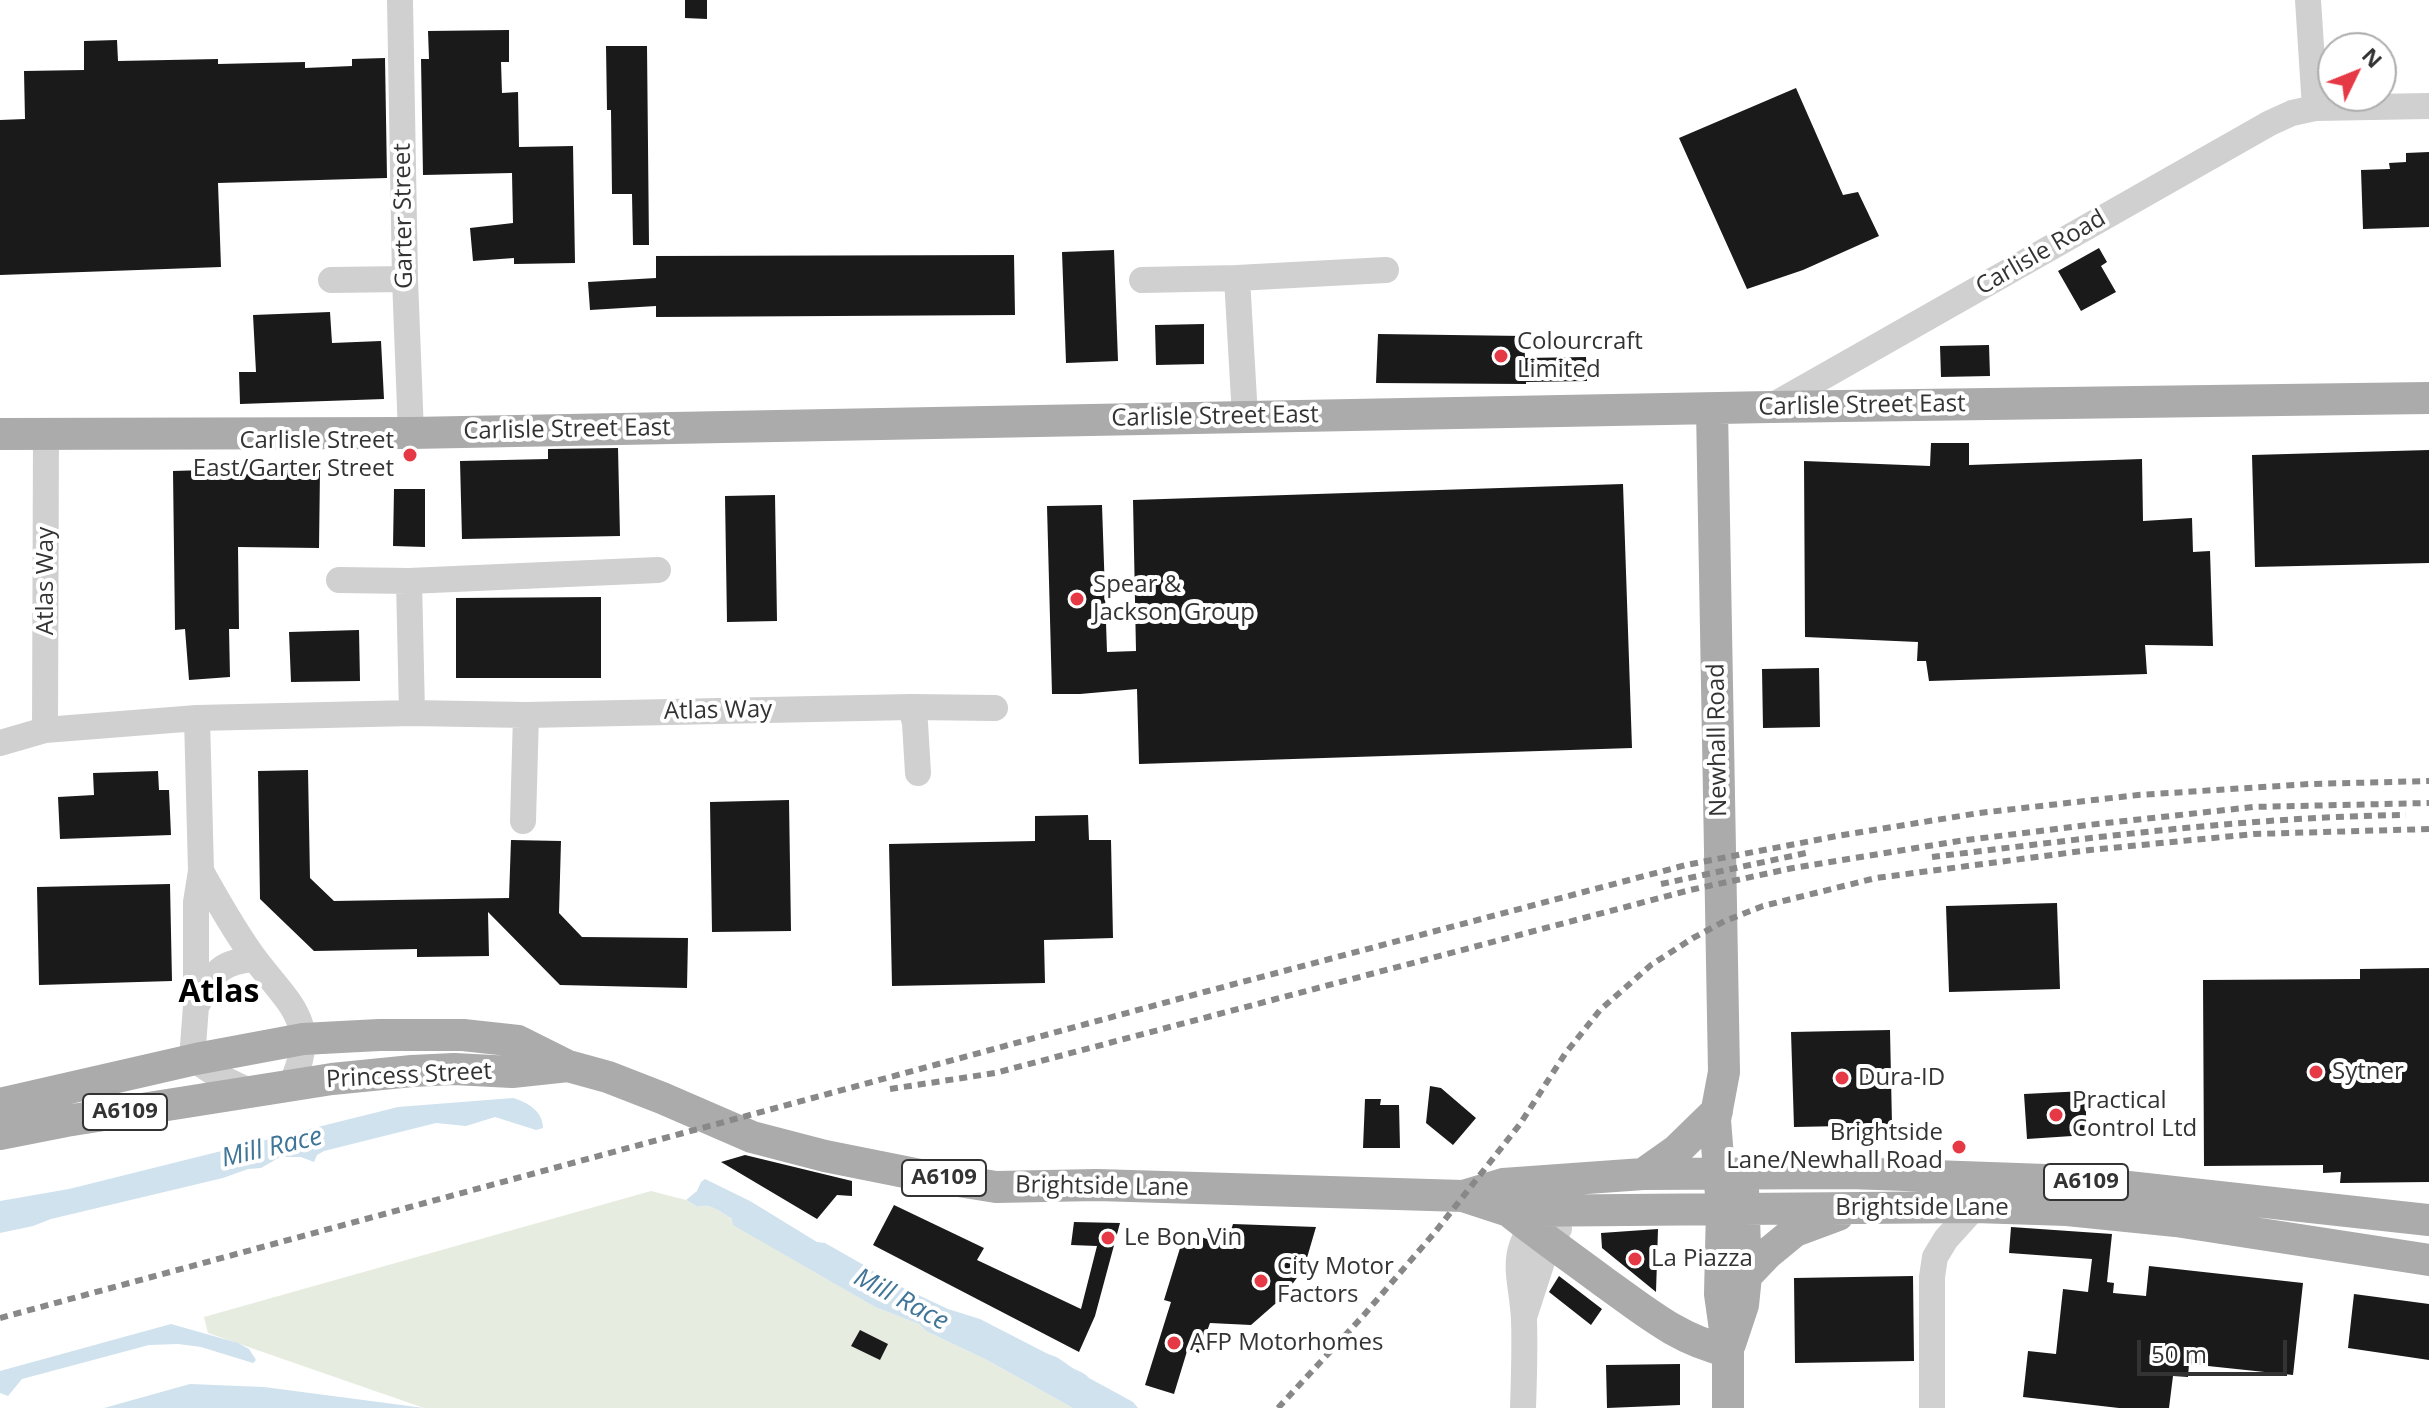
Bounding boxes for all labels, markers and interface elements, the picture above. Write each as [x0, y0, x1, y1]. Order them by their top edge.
north arrow [2317, 32, 2397, 112]
text: N [2356, 40, 2390, 74]
street label: Garter Street [388, 143, 420, 289]
street label: Carlisle Road [1971, 204, 2111, 302]
place label: Colourcraft Limited [1517, 328, 1643, 384]
marker: Colourcraft Limited [1492, 347, 1510, 365]
street label: Carlisle Street East [1758, 390, 1966, 422]
street label: Carlisle Street East [1111, 401, 1319, 433]
street label: Carlisle Street East [463, 414, 671, 446]
place label: Carlisle Street East/Garter Street [193, 427, 394, 483]
marker: Carlisle Street East/Garter Street [401, 446, 419, 464]
street label: Atlas Way [32, 527, 60, 635]
place label: Spear & Jackson Group [1093, 571, 1255, 627]
marker: Spear & Jackson Group [1068, 590, 1086, 608]
street label: Newhall Road [1702, 663, 1734, 817]
street label: Atlas Way [664, 696, 772, 726]
district label: Atlas [179, 974, 259, 1012]
street label: Princess Street [325, 1057, 493, 1095]
place label: Sytner [2332, 1058, 2404, 1086]
marker: Sytner [2307, 1063, 2325, 1081]
place label: Dura-ID [1858, 1064, 1945, 1092]
marker: Dura-ID [1833, 1069, 1851, 1087]
place label: Practical Control Ltd [2072, 1087, 2197, 1143]
road number: A6109 [83, 1094, 167, 1130]
marker: Practical Control Ltd [2047, 1106, 2065, 1124]
place label: Brightside Lane/Newhall Road [1726, 1119, 1943, 1175]
water label: Mill Race [219, 1121, 325, 1175]
marker: Brightside Lane/Newhall Road [1950, 1138, 1968, 1156]
road number: A6109 [902, 1160, 986, 1196]
road number: A6109 [2044, 1164, 2128, 1200]
street label: Brightside Lane [1015, 1171, 1189, 1203]
street label: Brightside Lane [1835, 1194, 2009, 1222]
place label: Le Bon Vin [1124, 1224, 1242, 1252]
marker: Le Bon Vin [1099, 1229, 1117, 1247]
place label: La Piazza [1651, 1245, 1753, 1273]
marker: La Piazza [1626, 1250, 1644, 1268]
place label: City Motor Factors [1277, 1253, 1394, 1309]
water label: Mill Race [848, 1262, 954, 1338]
marker: City Motor Factors [1252, 1272, 1270, 1290]
scale bar [2141, 1324, 2291, 1374]
place label: AFP Motorhomes [1190, 1329, 1383, 1357]
marker: AFP Motorhomes [1165, 1334, 1183, 1352]
text: 50 m [2151, 1337, 2207, 1370]

